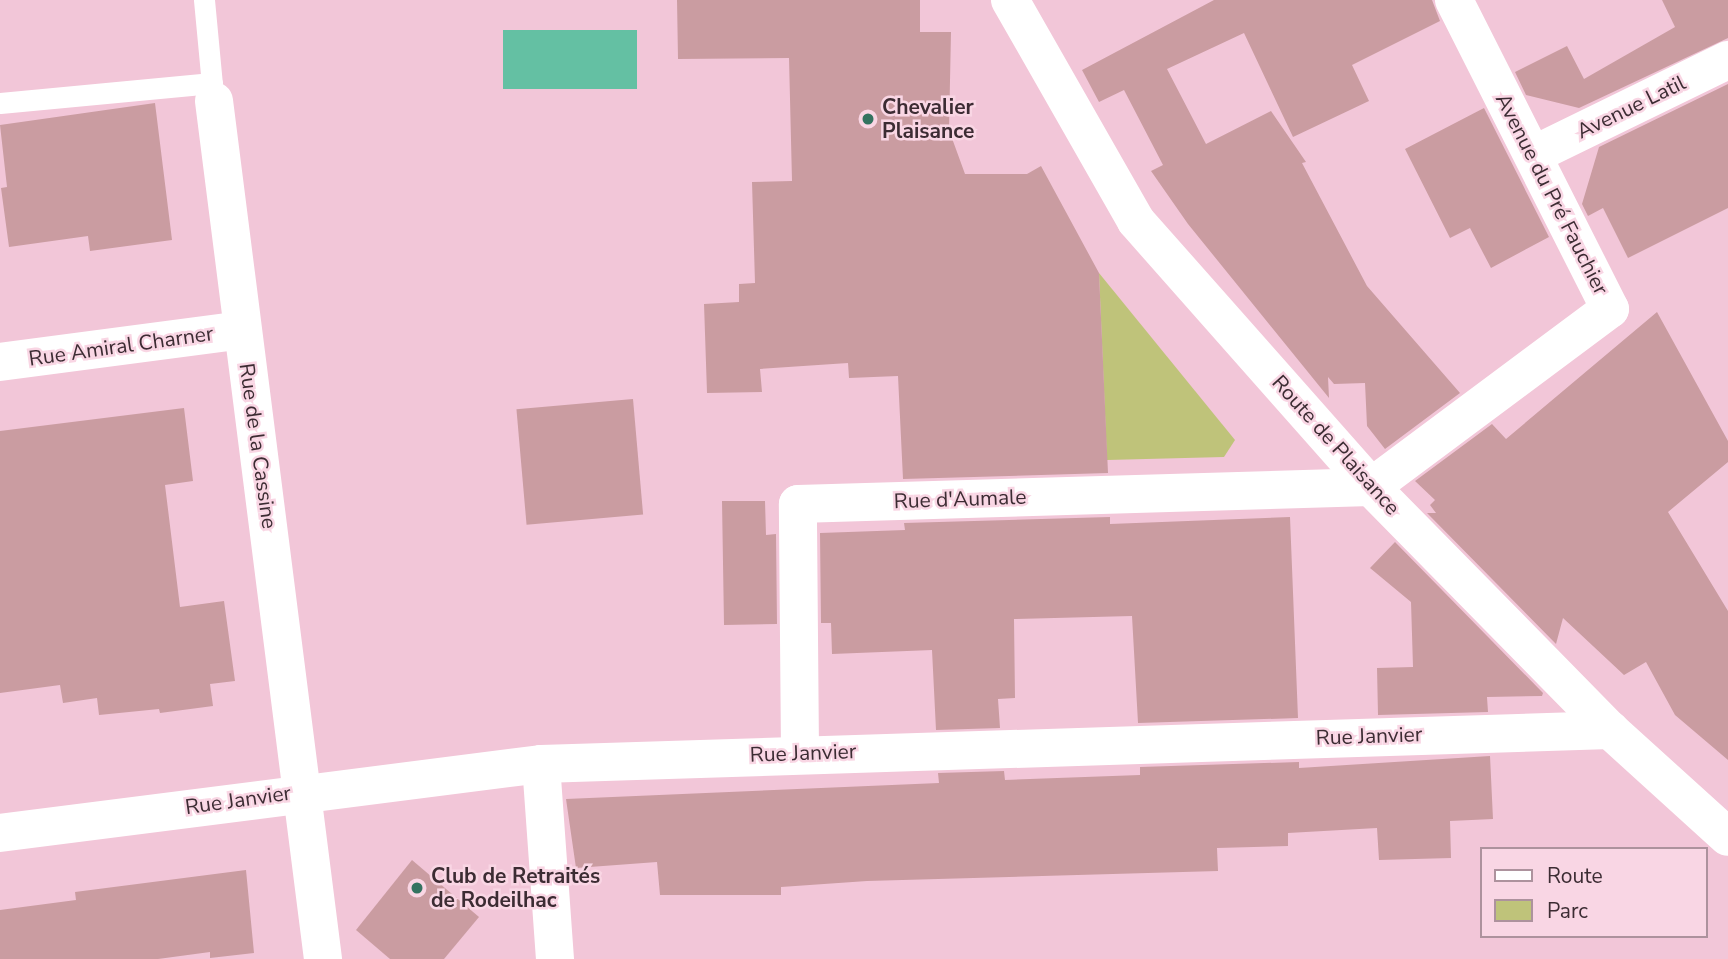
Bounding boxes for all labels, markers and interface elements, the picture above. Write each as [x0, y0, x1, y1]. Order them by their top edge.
street label: Avenue Latil [1573, 70, 1689, 144]
street label: Avenue du Pré Fauchier [1490, 89, 1614, 299]
place label: Chevalier Plaisance [882, 94, 974, 144]
marker: Chevalier Plaisance [860, 111, 876, 127]
street label: Rue Amiral Charner [27, 321, 215, 371]
street label: Rue de la Cassine [234, 362, 282, 530]
street label: Route de Plaisance [1267, 370, 1405, 520]
street label: Rue d'Aumale [893, 484, 1027, 514]
street label: Rue Janvier [1315, 722, 1423, 750]
street label: Rue Janvier [749, 739, 857, 767]
street label: Rue Janvier [183, 780, 293, 820]
legend [1480, 847, 1707, 938]
text: Route [1547, 862, 1603, 890]
place label: Club de Retraités de Rodeilhac [431, 863, 600, 913]
marker: Club de Retraités de Rodeilhac [409, 880, 425, 896]
text: Parc [1547, 897, 1588, 925]

